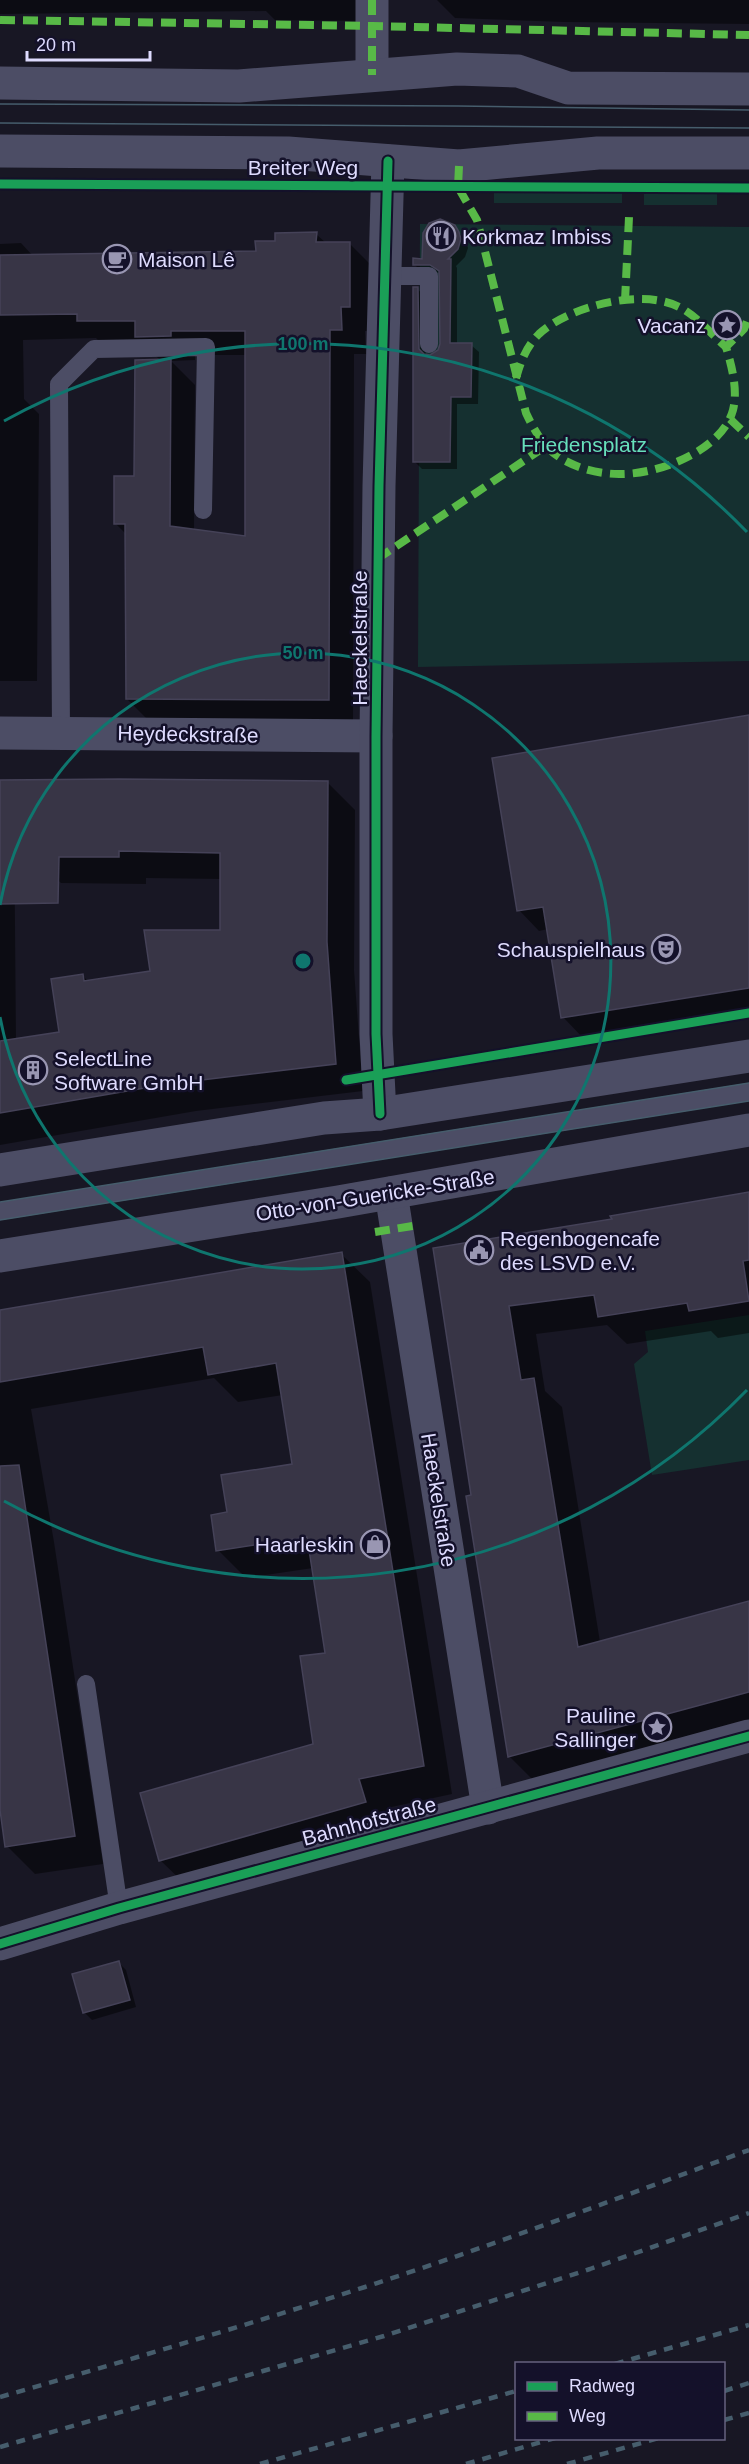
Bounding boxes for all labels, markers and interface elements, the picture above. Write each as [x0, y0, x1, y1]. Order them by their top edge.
scale bar [27, 24, 150, 62]
text: 20 m [36, 35, 76, 55]
street label: Breiter Weg [248, 156, 358, 179]
restaurant icon: Korkmaz Imbiss [425, 220, 457, 252]
place label: Korkmaz Imbiss [462, 225, 611, 248]
cafe icon: Maison Lê [101, 243, 133, 275]
place label: Maison Lê [138, 248, 235, 271]
place icon: Vacanz [711, 309, 743, 341]
place label: Vacanz [638, 314, 706, 337]
text: 100 m [277, 334, 329, 354]
park label: Friedensplatz [521, 433, 647, 456]
street label: Haeckelstraße [348, 570, 371, 706]
text: 50 m [282, 643, 324, 663]
street label: Heydeckstraße [117, 721, 259, 747]
theatre icon: Schauspielhaus [650, 933, 682, 965]
place label: Schauspielhaus [497, 938, 645, 961]
centre of rings [293, 951, 313, 971]
place label: SelectLine Software GmbH [54, 1047, 203, 1094]
building icon: SelectLine Software GmbH [17, 1054, 49, 1086]
street label: Otto-von-Guericke-Straße [254, 1165, 496, 1225]
place label: Regenbogencafe des LSVD e.V. [500, 1227, 660, 1274]
public building icon: Regenbogencafe des LSVD e.V. [463, 1234, 495, 1266]
street label: Haeckelstraße [417, 1431, 461, 1569]
shop icon: Haarleskin [359, 1528, 391, 1560]
place label: Haarleskin [255, 1533, 354, 1556]
place label: Pauline Sallinger [554, 1704, 636, 1751]
place icon: Pauline Sallinger [641, 1711, 673, 1743]
street label: Bahnhofstraße [299, 1792, 439, 1850]
legend [515, 2362, 725, 2440]
text: Radweg [569, 2376, 635, 2396]
text: Weg [569, 2406, 606, 2426]

